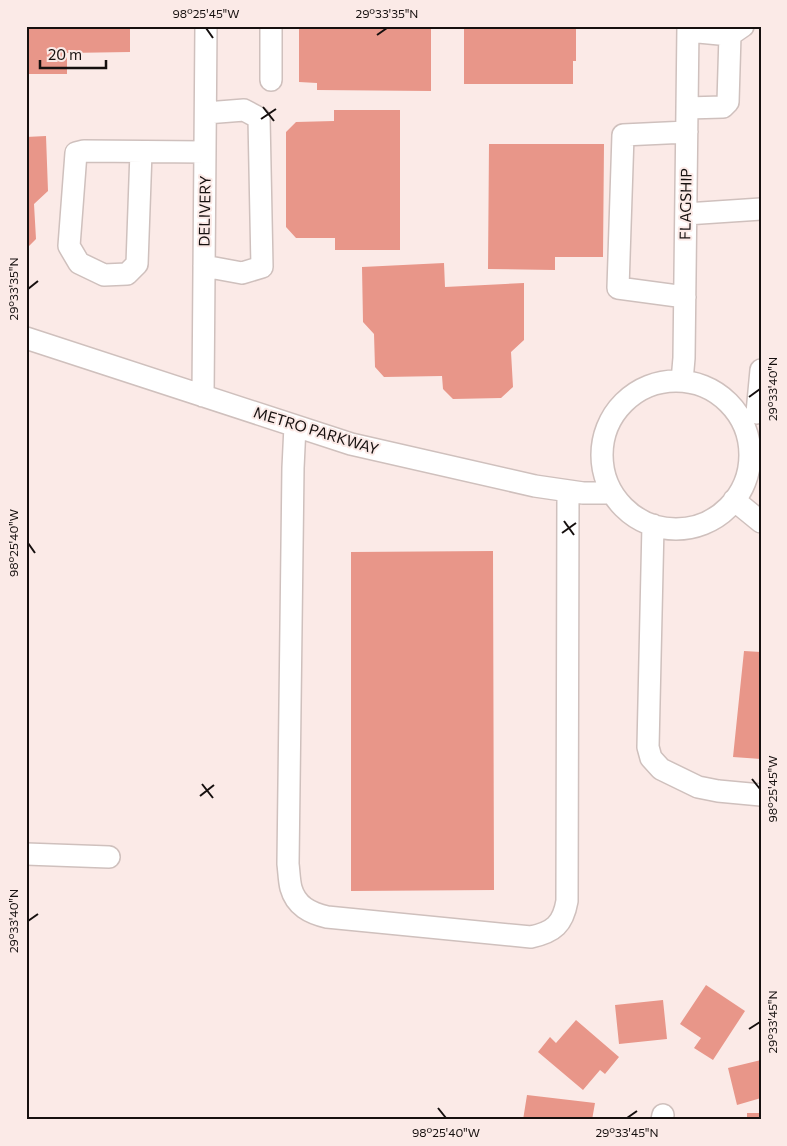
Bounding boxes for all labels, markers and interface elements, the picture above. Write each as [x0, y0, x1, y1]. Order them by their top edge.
text: 98°25'45"W [173, 6, 239, 20]
text: 29°33'35"N [356, 6, 418, 20]
scale bar [40, 38, 106, 70]
text: 20 m [48, 45, 82, 63]
street label: FLAGSHIP [675, 168, 695, 240]
street label: DELIVERY [194, 175, 214, 247]
text: 29°33'35"N [6, 258, 20, 320]
text: 29°33'40"N [765, 357, 779, 421]
street label: METRO PARKWAY [252, 402, 381, 458]
text: 98°25'40"W [6, 509, 20, 577]
text: 98°25'45"W [765, 756, 779, 822]
text: 29°33'40"N [6, 889, 20, 953]
text: 29°33'45"N [765, 990, 779, 1054]
text: 98°25'40"W [412, 1125, 480, 1139]
text: 29°33'45"N [595, 1125, 659, 1139]

